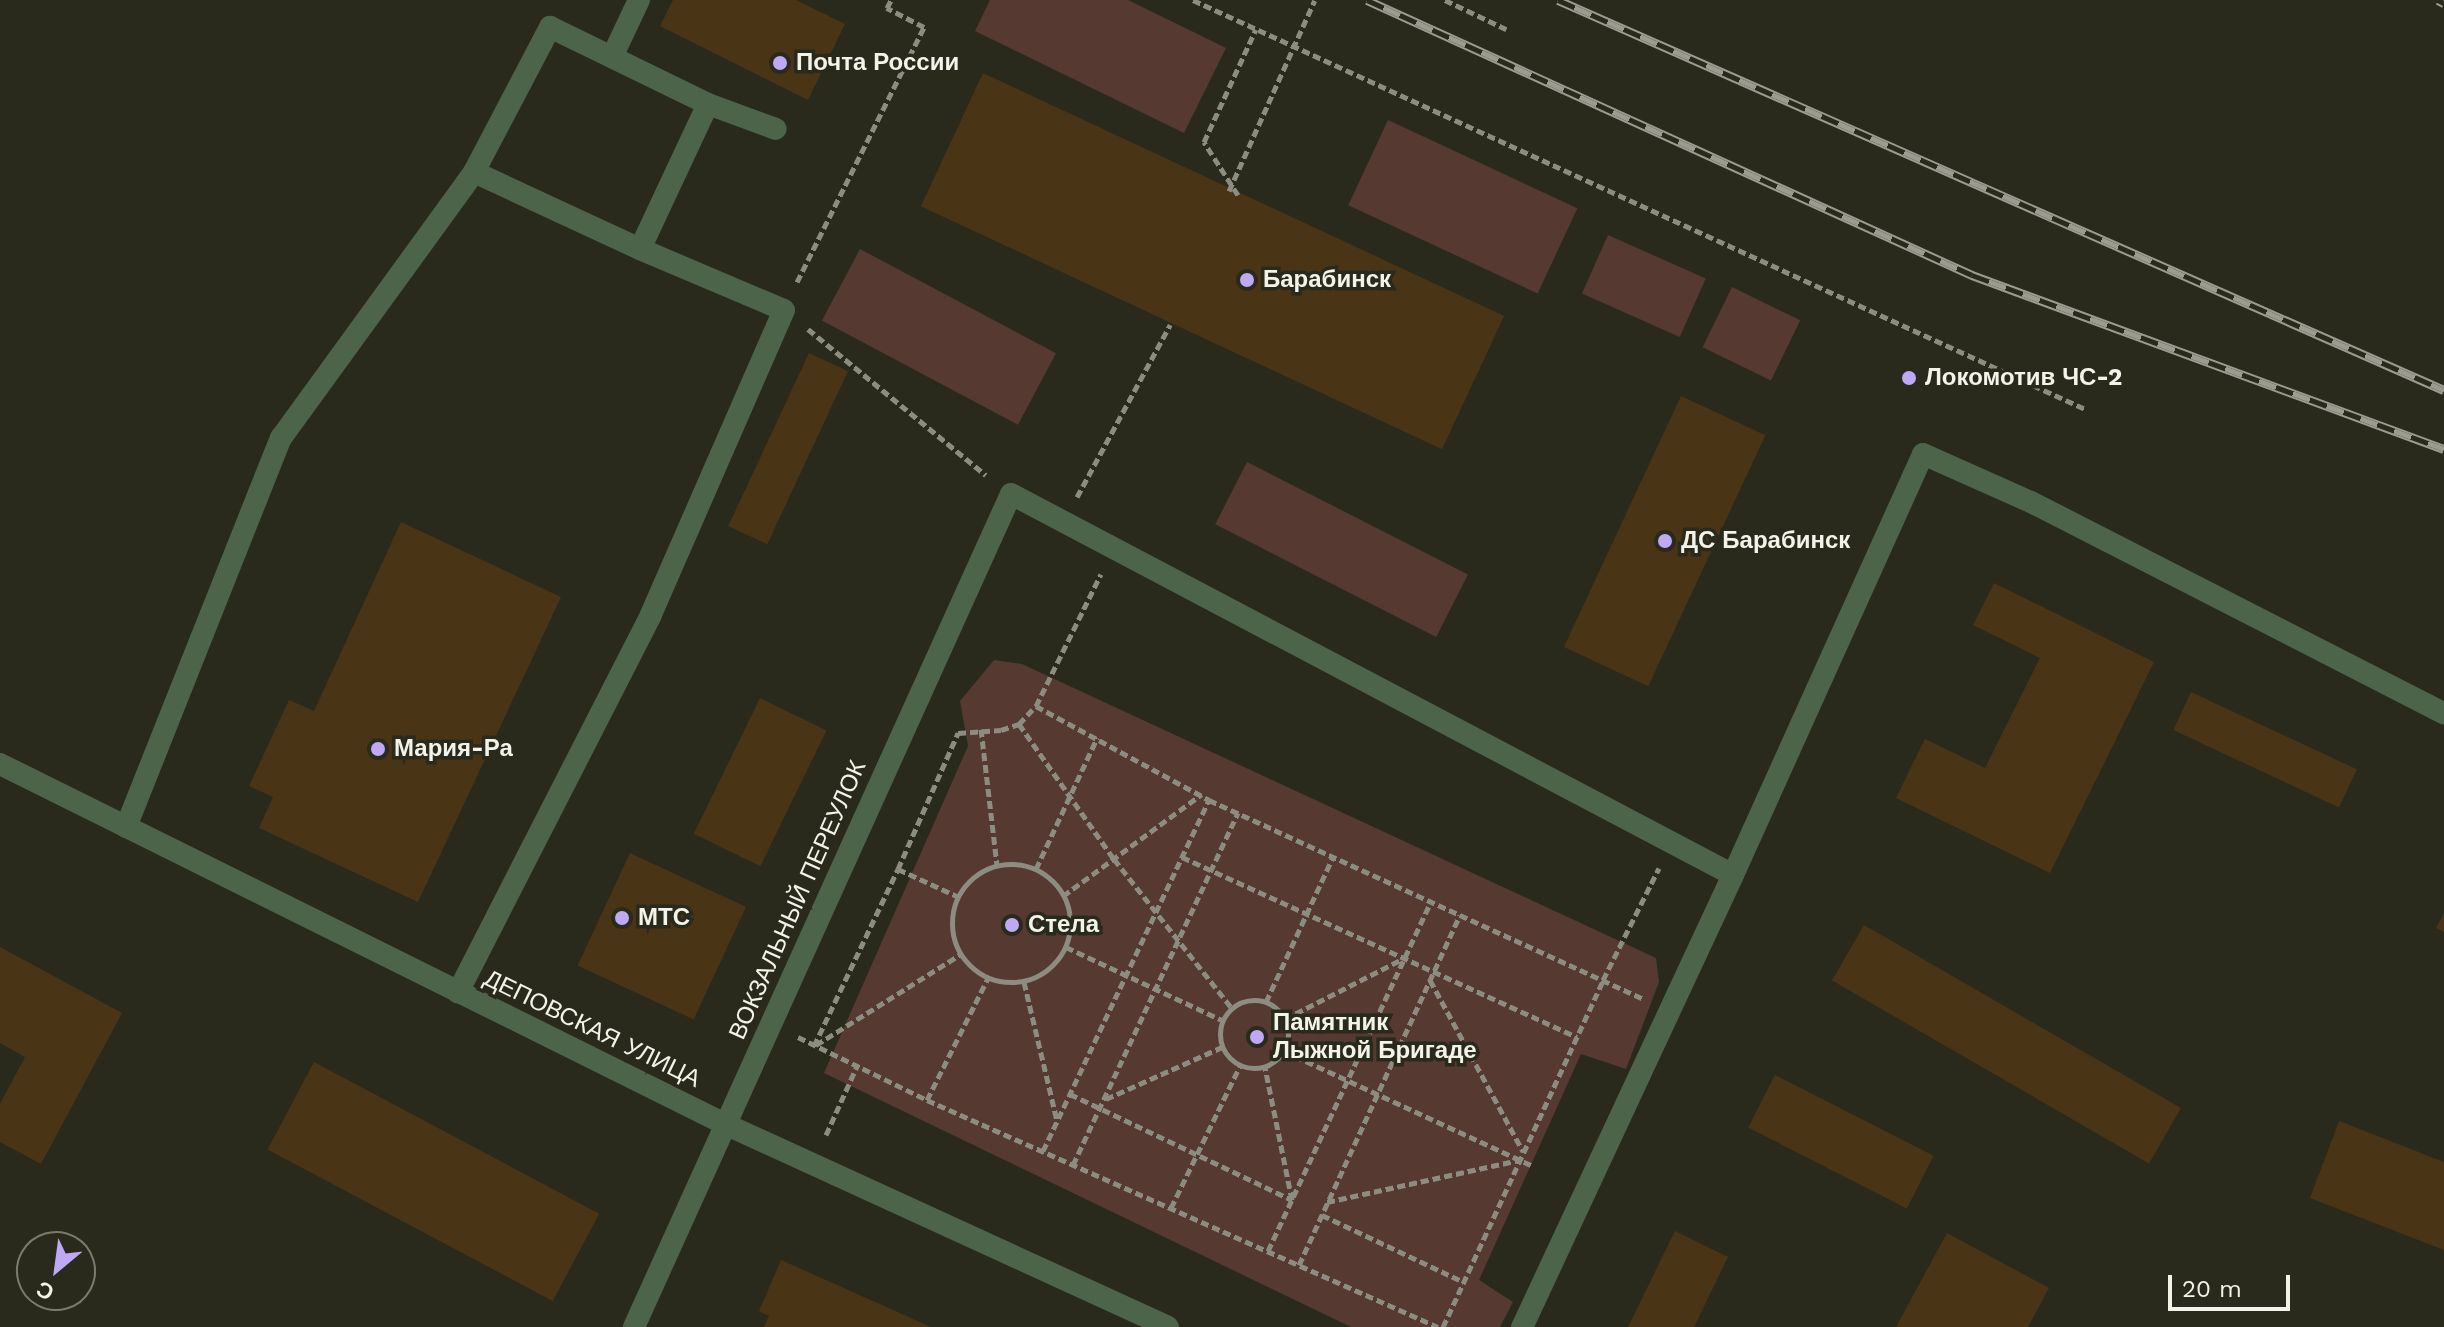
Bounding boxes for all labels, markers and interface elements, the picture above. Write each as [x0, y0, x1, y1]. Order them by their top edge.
place label: Почта России [796, 49, 959, 77]
marker: Почта России [771, 54, 789, 72]
place label: Барабинск [1263, 266, 1391, 294]
marker: Барабинск [1238, 271, 1256, 289]
place label: Локомотив ЧС-2 [1925, 364, 2122, 392]
marker: Локомотив ЧС-2 [1900, 369, 1918, 387]
place label: ДС Барабинск [1681, 527, 1850, 555]
marker: ДС Барабинск [1656, 532, 1674, 550]
place label: Мария-Ра [394, 735, 513, 763]
marker: Мария-Ра [369, 740, 387, 758]
street label: ВОКЗАЛЬНЫЙ ПЕРЕУЛОК [723, 756, 873, 1044]
place label: МТС [638, 904, 690, 932]
marker: МТС [613, 909, 631, 927]
place label: Стела [1028, 911, 1099, 939]
marker: Стела [1003, 916, 1021, 934]
street label: ДЕПОВСКАЯ УЛИЦА [479, 964, 705, 1094]
place label: Памятник Лыжной Бригаде [1273, 1009, 1477, 1065]
marker: Памятник Лыжной Бригаде [1248, 1028, 1266, 1046]
north arrow [16, 1231, 96, 1311]
scale bar [2172, 1259, 2294, 1309]
text: 20 m [2182, 1275, 2242, 1303]
text: С [32, 1276, 58, 1305]

